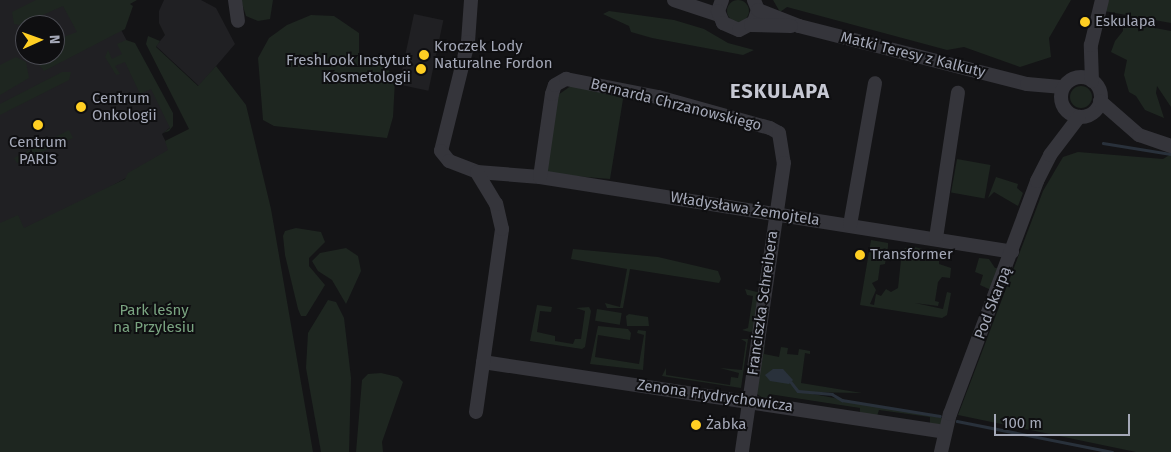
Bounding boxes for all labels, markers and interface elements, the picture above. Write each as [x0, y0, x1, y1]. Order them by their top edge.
place label: Eskulapa [1095, 13, 1156, 31]
north arrow [15, 15, 65, 65]
marker: Eskulapa [1079, 16, 1091, 28]
street label: Matki Teresy z Kalkuty [839, 28, 987, 82]
text: N [46, 35, 63, 44]
place label: Kroczek Lody Naturalne Fordon [434, 37, 553, 72]
marker: Kroczek Lody Naturalne Fordon [418, 49, 430, 61]
place label: FreshLook Instytut Kosmetologii [286, 51, 411, 86]
marker: FreshLook Instytut Kosmetologii [415, 63, 427, 75]
street label: Bernarda Chrzanowskiego [589, 75, 763, 135]
district label: ESKULAPA [729, 79, 831, 103]
place label: Centrum Onkologii [92, 89, 157, 124]
marker: Centrum Onkologii [74, 100, 88, 114]
marker: Centrum PARIS [32, 119, 44, 131]
place label: Centrum PARIS [9, 133, 67, 168]
street label: Władysława Żemojtela [669, 188, 821, 230]
street label: Franciszka Schreibera [744, 229, 782, 377]
place label: Transformer [870, 246, 953, 264]
marker: Transformer [854, 249, 866, 261]
street label: Pod Skarpą [971, 264, 1015, 342]
park label: Park leśny na Przylesiu [113, 301, 195, 336]
street label: Zenona Frydrychowicza [636, 376, 794, 416]
scale bar [996, 404, 1132, 436]
text: 100 m [1002, 414, 1042, 432]
place label: Żabka [706, 416, 746, 434]
marker: Żabka [690, 419, 702, 431]

